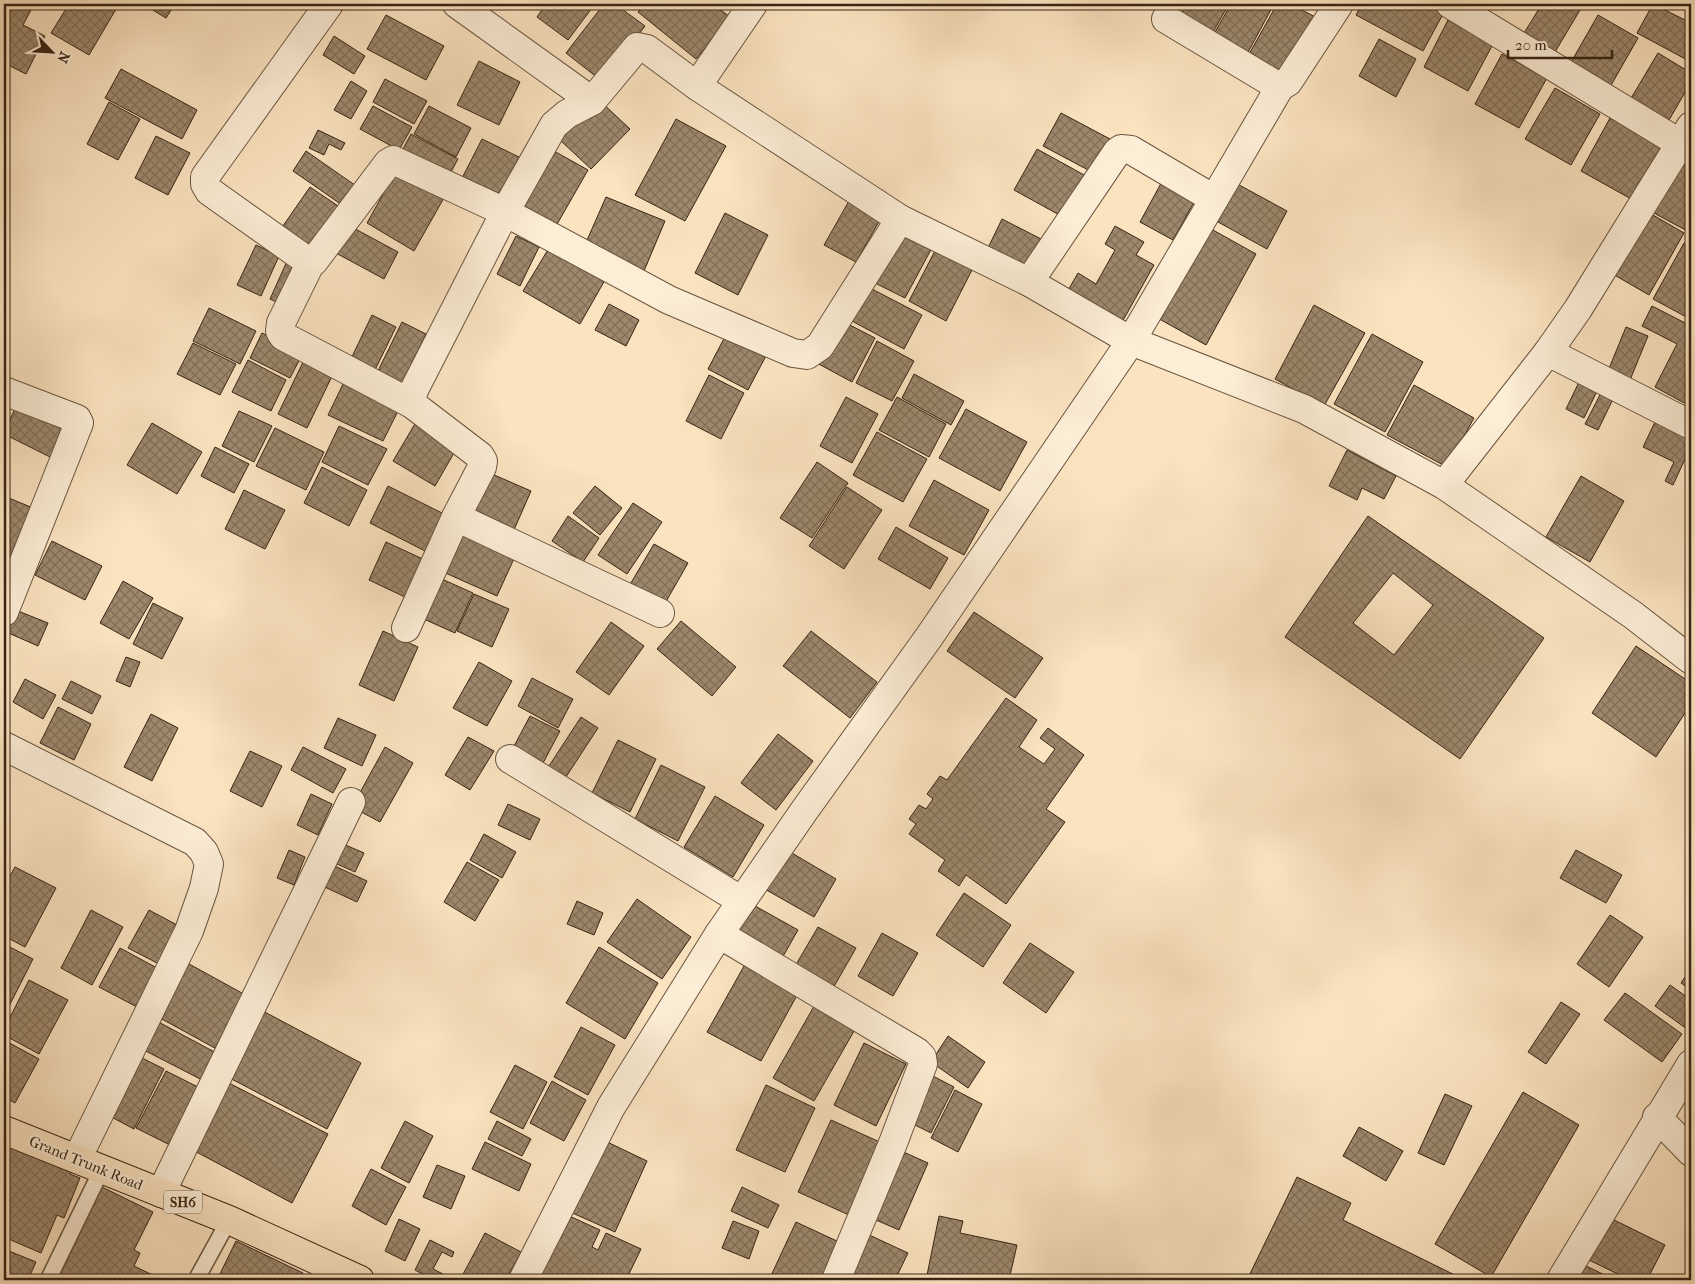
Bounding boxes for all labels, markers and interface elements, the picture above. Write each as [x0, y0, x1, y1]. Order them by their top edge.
north arrow [28, 28, 78, 78]
scale bar [1508, 28, 1611, 60]
text: 20 m [1515, 36, 1547, 54]
text: N [53, 49, 73, 66]
street label: Grand Trunk Road [27, 1132, 146, 1194]
road number: SH6 [164, 1190, 202, 1214]

